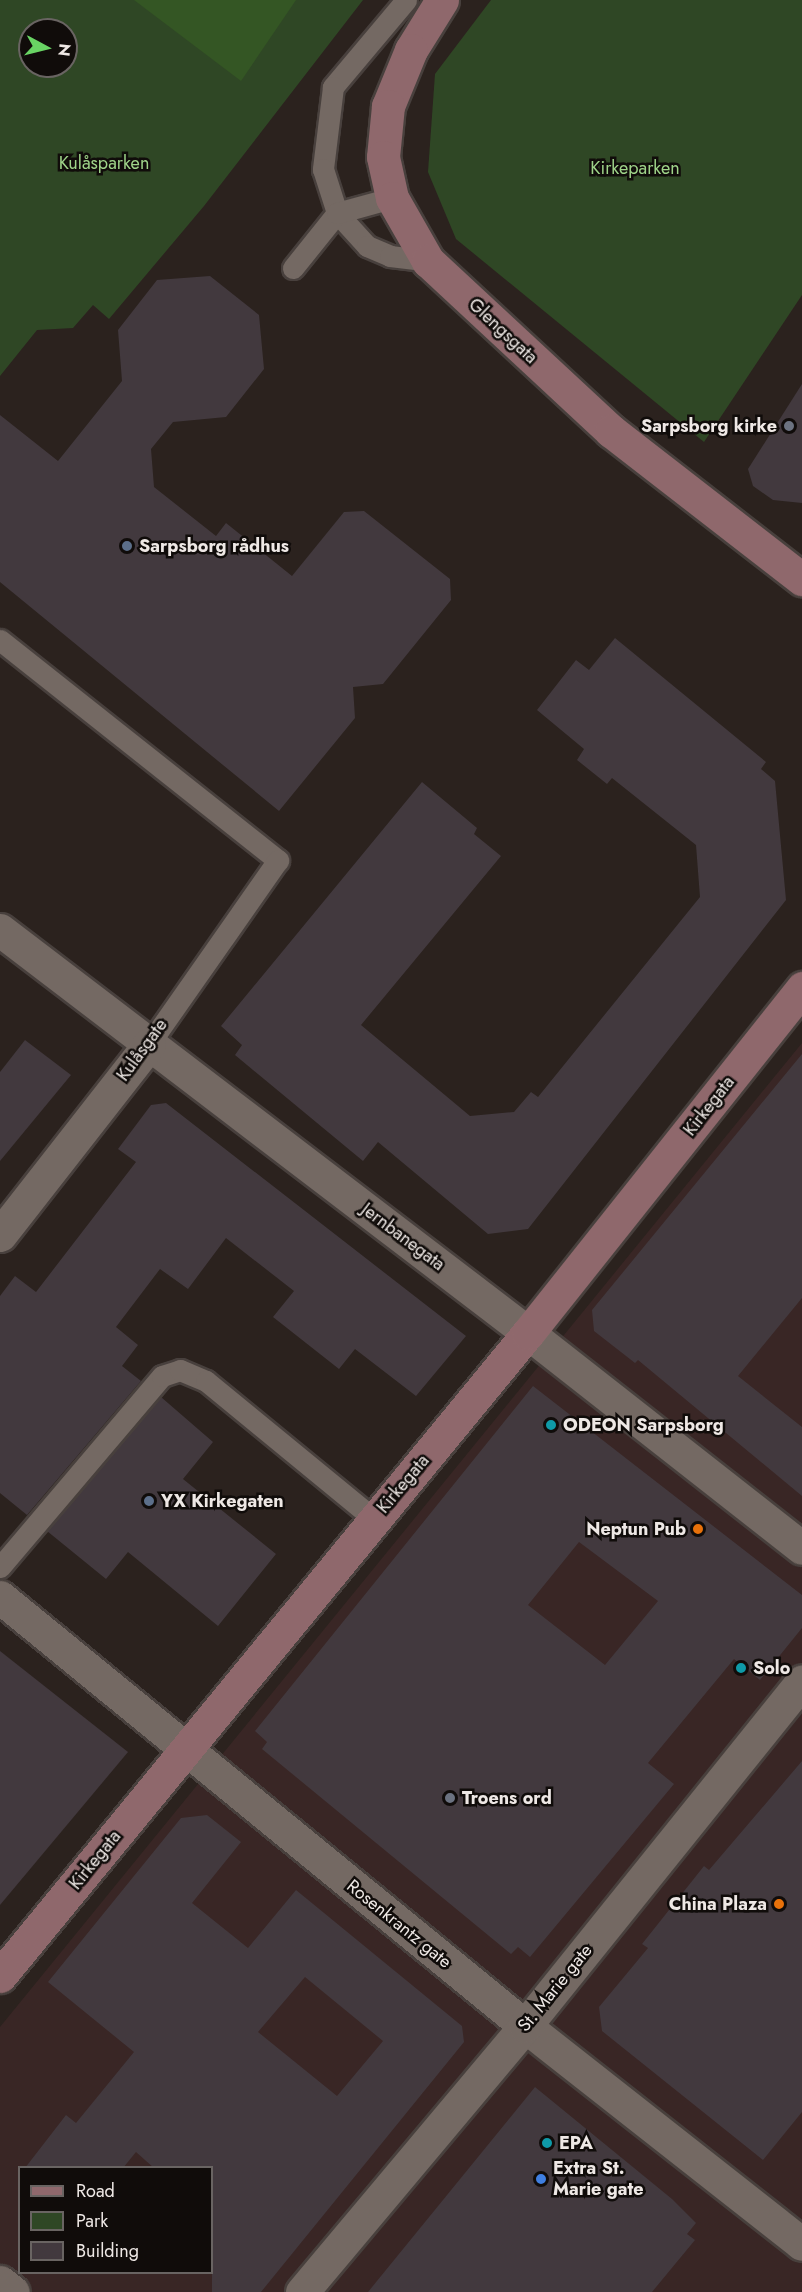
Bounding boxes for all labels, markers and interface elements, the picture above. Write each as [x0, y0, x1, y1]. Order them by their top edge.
north arrow [18, 18, 78, 78]
text: N [52, 42, 77, 58]
park label: Kulåsparken [59, 152, 149, 174]
park label: Kirkeparken [590, 157, 680, 179]
street label: Glengsgata [464, 294, 542, 368]
place label: Sarpsborg kirke [641, 415, 777, 437]
marker: Sarpsborg kirke [782, 419, 796, 433]
place label: Sarpsborg rådhus [139, 535, 289, 557]
marker: Sarpsborg rådhus [120, 539, 134, 553]
street label: Kulåsgate [112, 1015, 172, 1085]
street label: Kirkegata [679, 1072, 739, 1140]
street label: Jernbanegata [357, 1199, 449, 1275]
place label: ODEON Sarpsborg [563, 1414, 724, 1436]
marker: ODEON Sarpsborg [544, 1418, 558, 1432]
street label: Kirkegata [372, 1450, 434, 1518]
place label: YX Kirkegaten [161, 1490, 284, 1512]
marker: YX Kirkegaten [142, 1494, 156, 1508]
place label: Neptun Pub [586, 1518, 686, 1540]
marker: Neptun Pub [691, 1522, 705, 1536]
place label: Solo [753, 1657, 790, 1679]
marker: Solo [734, 1661, 748, 1675]
place label: Troens ord [462, 1787, 552, 1809]
marker: Troens ord [443, 1791, 457, 1805]
street label: Kirkegata [65, 1826, 125, 1894]
street label: Rosenkrantz gate [342, 1875, 456, 1973]
place label: China Plaza [669, 1893, 767, 1915]
marker: China Plaza [772, 1897, 786, 1911]
street label: St. Marie gate [513, 1940, 597, 2036]
place label: EPA [559, 2132, 593, 2154]
marker: EPA [540, 2136, 554, 2150]
place label: Extra St. Marie gate [553, 2158, 644, 2200]
legend [18, 2166, 213, 2274]
marker: Extra St. Marie gate [534, 2172, 548, 2186]
text: Road [76, 2178, 115, 2204]
text: Park [76, 2208, 108, 2234]
text: Building [76, 2238, 139, 2264]

